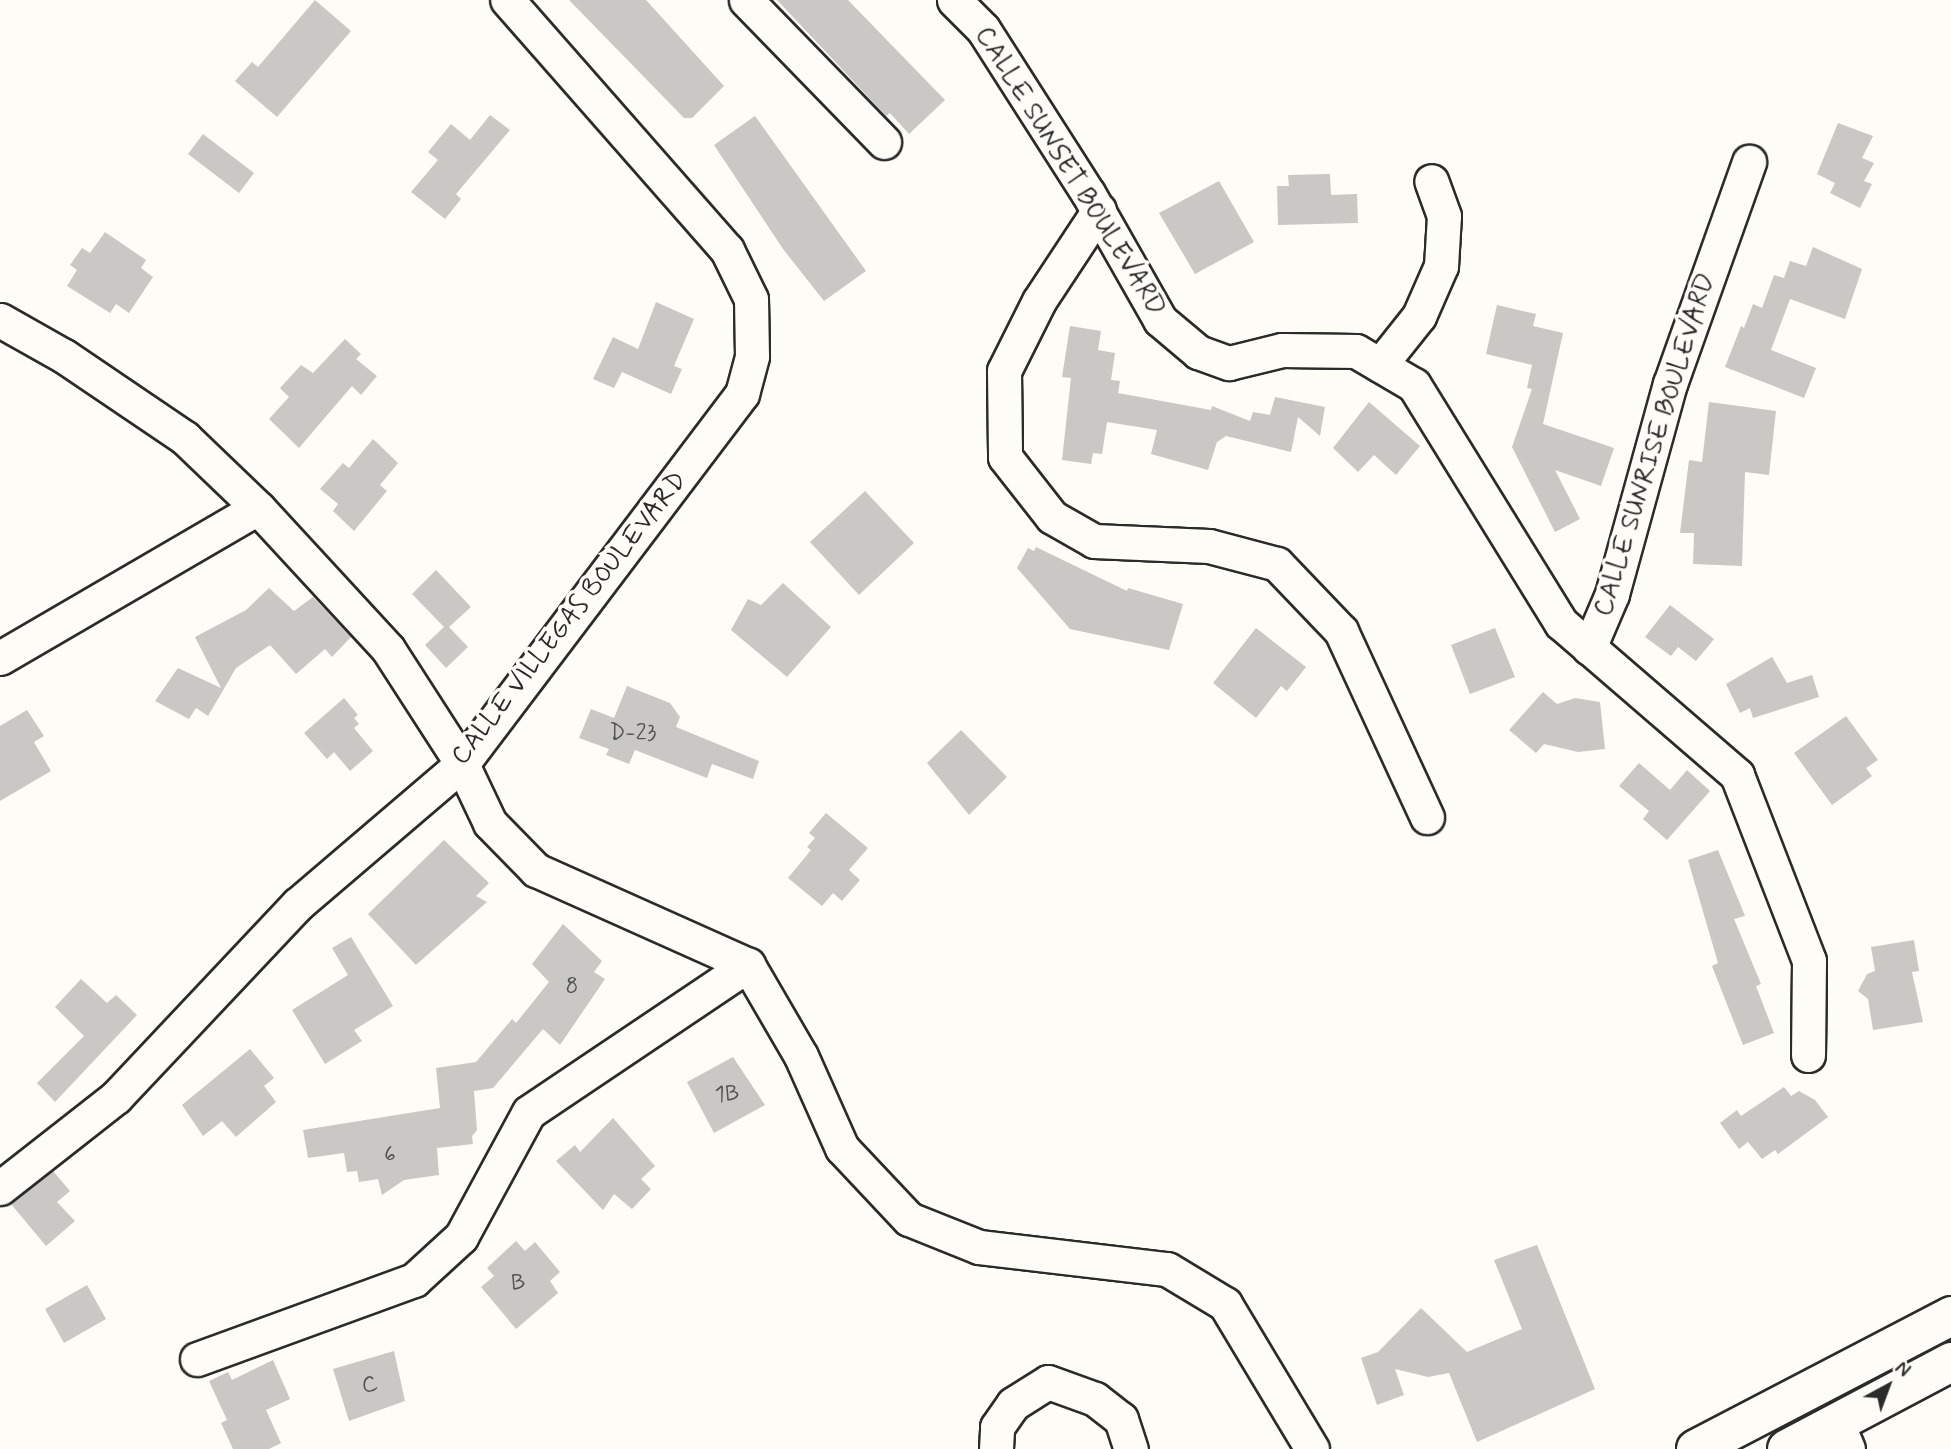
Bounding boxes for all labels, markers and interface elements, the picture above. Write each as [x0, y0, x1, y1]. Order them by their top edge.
street label: CALLE SUNSET BOULEVARD [966, 20, 1172, 324]
street label: CALLE SUNRISE BOULEVARD [1589, 271, 1723, 619]
street label: CALLE VILLEGAS BOULEVARD [445, 465, 695, 773]
house number: D-23 [609, 719, 657, 747]
house number: 8 [566, 973, 578, 1001]
house number: 1B [715, 1081, 739, 1109]
house number: 6 [384, 1141, 396, 1169]
house number: B [511, 1270, 525, 1298]
north arrow [1853, 1351, 1923, 1421]
text: N [1889, 1356, 1915, 1383]
house number: C [362, 1371, 378, 1399]

